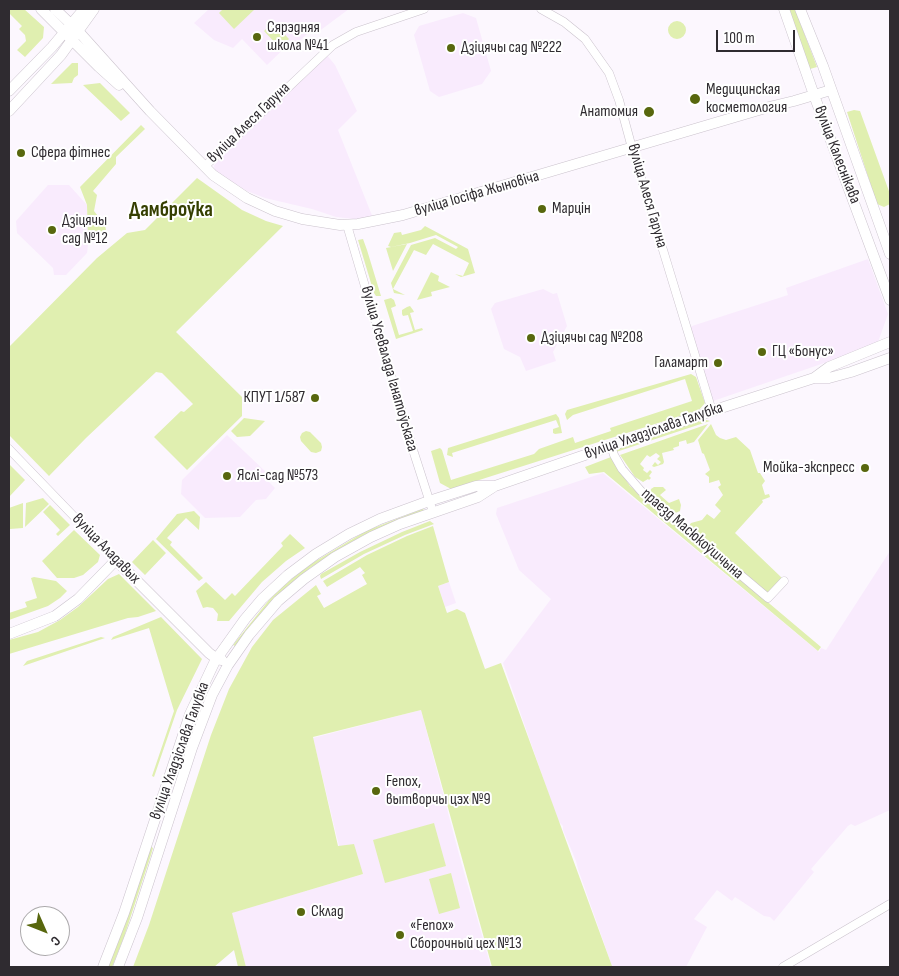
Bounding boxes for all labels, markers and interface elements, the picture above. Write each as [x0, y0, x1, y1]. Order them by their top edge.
place label: Сярэдняя школа №41 [267, 18, 329, 56]
scale bar [719, 20, 798, 52]
text: 100 m [724, 29, 755, 48]
marker: Сярэдняя школа №41 [251, 31, 263, 43]
place label: Дзіцячы сад №222 [461, 38, 562, 58]
marker: Дзіцячы сад №222 [445, 42, 457, 54]
street label: вуліца Алеся Гаруна [204, 79, 294, 167]
place label: Медицинская косметология [706, 80, 787, 118]
marker: Медицинская косметология [688, 92, 702, 106]
place label: Анатомия [580, 102, 638, 122]
street label: вуліца Калеснікава [810, 103, 864, 207]
marker: Анатомия [642, 105, 656, 119]
street label: вуліца Алеся Гаруна [623, 142, 671, 250]
place label: Сфера фітнес [31, 143, 110, 163]
marker: Сфера фітнес [15, 147, 27, 159]
street label: вуліца Іосіфа Жыновіча [413, 167, 541, 221]
district label: Дамброўка [129, 198, 213, 224]
place label: Марцін [552, 199, 591, 219]
marker: Марцін [536, 203, 548, 215]
place label: Дзіцячы сад №12 [62, 211, 108, 249]
marker: Дзіцячы сад №12 [46, 224, 58, 236]
street label: вуліца Усевалада Ігнатоўскага [356, 284, 422, 454]
place label: Дзіцячы сад №208 [541, 328, 643, 348]
marker: Дзіцячы сад №208 [525, 332, 537, 344]
place label: ГЦ «Бонус» [772, 342, 834, 362]
marker: ГЦ «Бонус» [756, 346, 768, 358]
place label: Галамарт [654, 353, 708, 373]
marker: Галамарт [712, 357, 724, 369]
place label: КПУТ 1/587 [244, 388, 305, 408]
marker: КПУТ 1/587 [309, 392, 321, 404]
street label: вуліца Уладзіслава Галубка [582, 398, 726, 464]
place label: Мойка-экспресс [763, 458, 855, 478]
marker: Мойка-экспресс [859, 462, 871, 474]
place label: Яслі-сад №573 [237, 466, 318, 486]
marker: Яслі-сад №573 [221, 470, 233, 482]
street label: праезд Масюкоўшчына [637, 484, 747, 584]
street label: вуліца Аладавых [68, 510, 144, 588]
street label: вуліца Уладзіслава Галубка [146, 680, 214, 822]
place label: Fenox, вытворчы цэх №9 [386, 772, 491, 810]
marker: Fenox, вытворчы цэх №9 [370, 785, 382, 797]
place label: Склад [311, 902, 344, 922]
north arrow [20, 906, 70, 956]
marker: Склад [295, 906, 307, 918]
place label: «Fenox» Сборочный цех №13 [410, 916, 522, 954]
marker: «Fenox» Сборочный цех №13 [394, 929, 406, 941]
text: С [47, 933, 64, 950]

